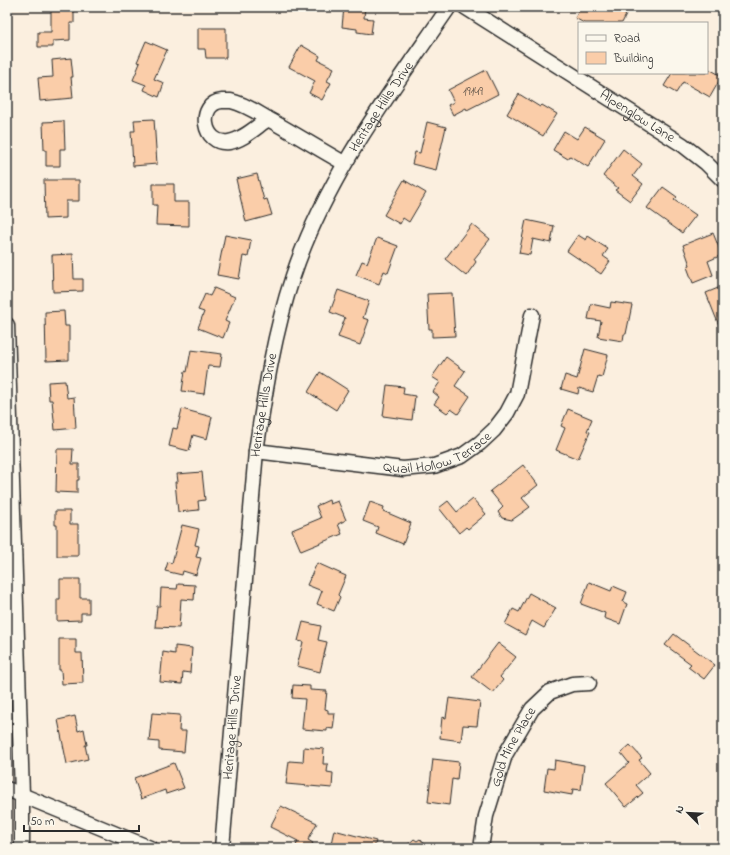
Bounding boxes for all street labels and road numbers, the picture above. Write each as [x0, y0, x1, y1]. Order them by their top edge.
street label: Heritage Hills Drive [344, 56, 419, 156]
street label: Alpenglow Lane [595, 84, 680, 148]
street label: Heritage Hills Drive [245, 351, 283, 458]
street label: Quail Hollow Terrace [382, 426, 497, 480]
street label: Heritage Hills Drive [217, 674, 247, 781]
street label: Gold Mine Place [485, 702, 542, 789]

